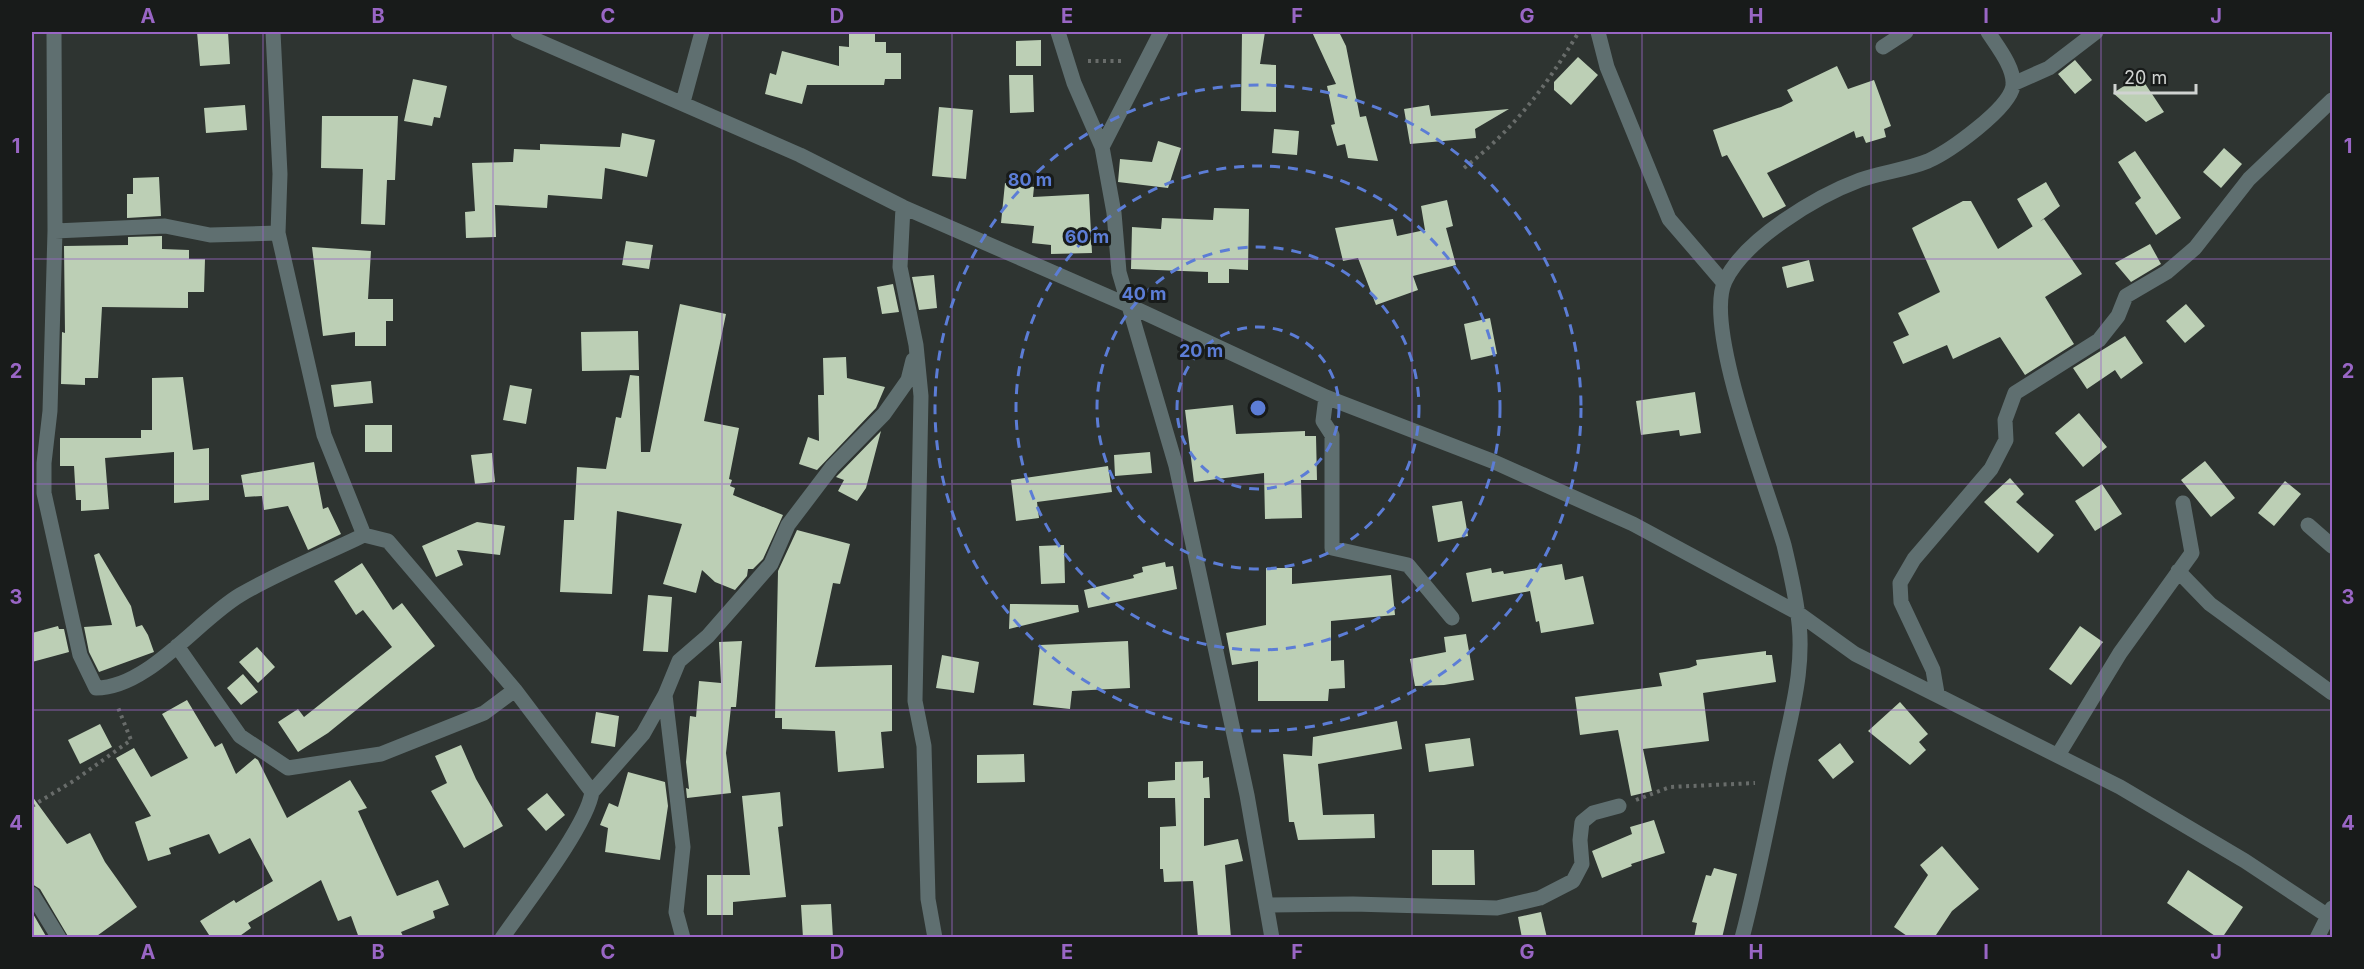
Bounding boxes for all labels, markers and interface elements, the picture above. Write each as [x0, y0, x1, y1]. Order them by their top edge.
text: A [141, 4, 156, 28]
text: B [371, 4, 385, 28]
text: C [601, 4, 615, 28]
text: D [830, 4, 844, 28]
text: E [1061, 4, 1073, 28]
text: F [1291, 4, 1303, 28]
text: G [1519, 4, 1535, 28]
text: H [1749, 4, 1763, 28]
text: I [1983, 4, 1989, 28]
text: J [2210, 4, 2222, 28]
scale bar [2115, 57, 2196, 95]
text: 20 m [2124, 67, 2167, 88]
text: 1 [12, 134, 20, 158]
text: 1 [2344, 134, 2352, 158]
text: 80 m [1008, 169, 1052, 190]
text: 60 m [1065, 226, 1109, 247]
text: 40 m [1122, 283, 1167, 304]
text: 20 m [1179, 340, 1223, 361]
text: 2 [10, 359, 22, 383]
text: 2 [2342, 359, 2354, 383]
centre of rings [1248, 398, 1268, 418]
text: 3 [10, 585, 22, 609]
text: 3 [2342, 585, 2354, 609]
text: 4 [9, 811, 23, 835]
text: 4 [2341, 811, 2355, 835]
text: A [141, 940, 156, 964]
text: B [371, 940, 385, 964]
text: C [601, 940, 615, 964]
text: D [830, 940, 844, 964]
text: E [1061, 940, 1073, 964]
text: F [1291, 940, 1303, 964]
text: G [1519, 940, 1535, 964]
text: H [1749, 940, 1763, 964]
text: I [1983, 940, 1989, 964]
text: J [2210, 940, 2222, 964]

